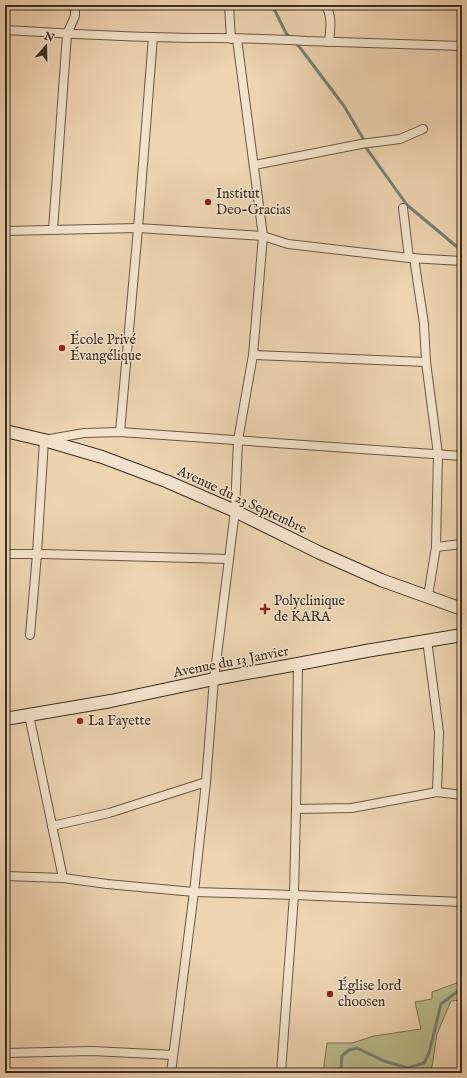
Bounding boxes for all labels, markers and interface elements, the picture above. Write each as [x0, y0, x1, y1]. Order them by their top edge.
north arrow [26, 26, 66, 66]
text: N [41, 29, 56, 46]
place label: Institut Deo-Gracias [216, 185, 291, 219]
marker: Institut Deo-Gracias [203, 197, 213, 207]
place label: École Privé Évangélique [70, 330, 142, 365]
marker: École Privé Évangélique [57, 343, 67, 353]
street label: Avenue du 23 Septembre [174, 462, 310, 538]
place label: Polyclinique de KARA [274, 592, 346, 626]
marker: Polyclinique de KARA [259, 603, 271, 615]
street label: Avenue du 13 Janvier [171, 642, 290, 682]
place label: La Fayette [88, 712, 151, 730]
marker: La Fayette [75, 716, 85, 726]
place label: Église lord choosen [338, 976, 402, 1011]
marker: Église lord choosen [325, 989, 335, 999]

